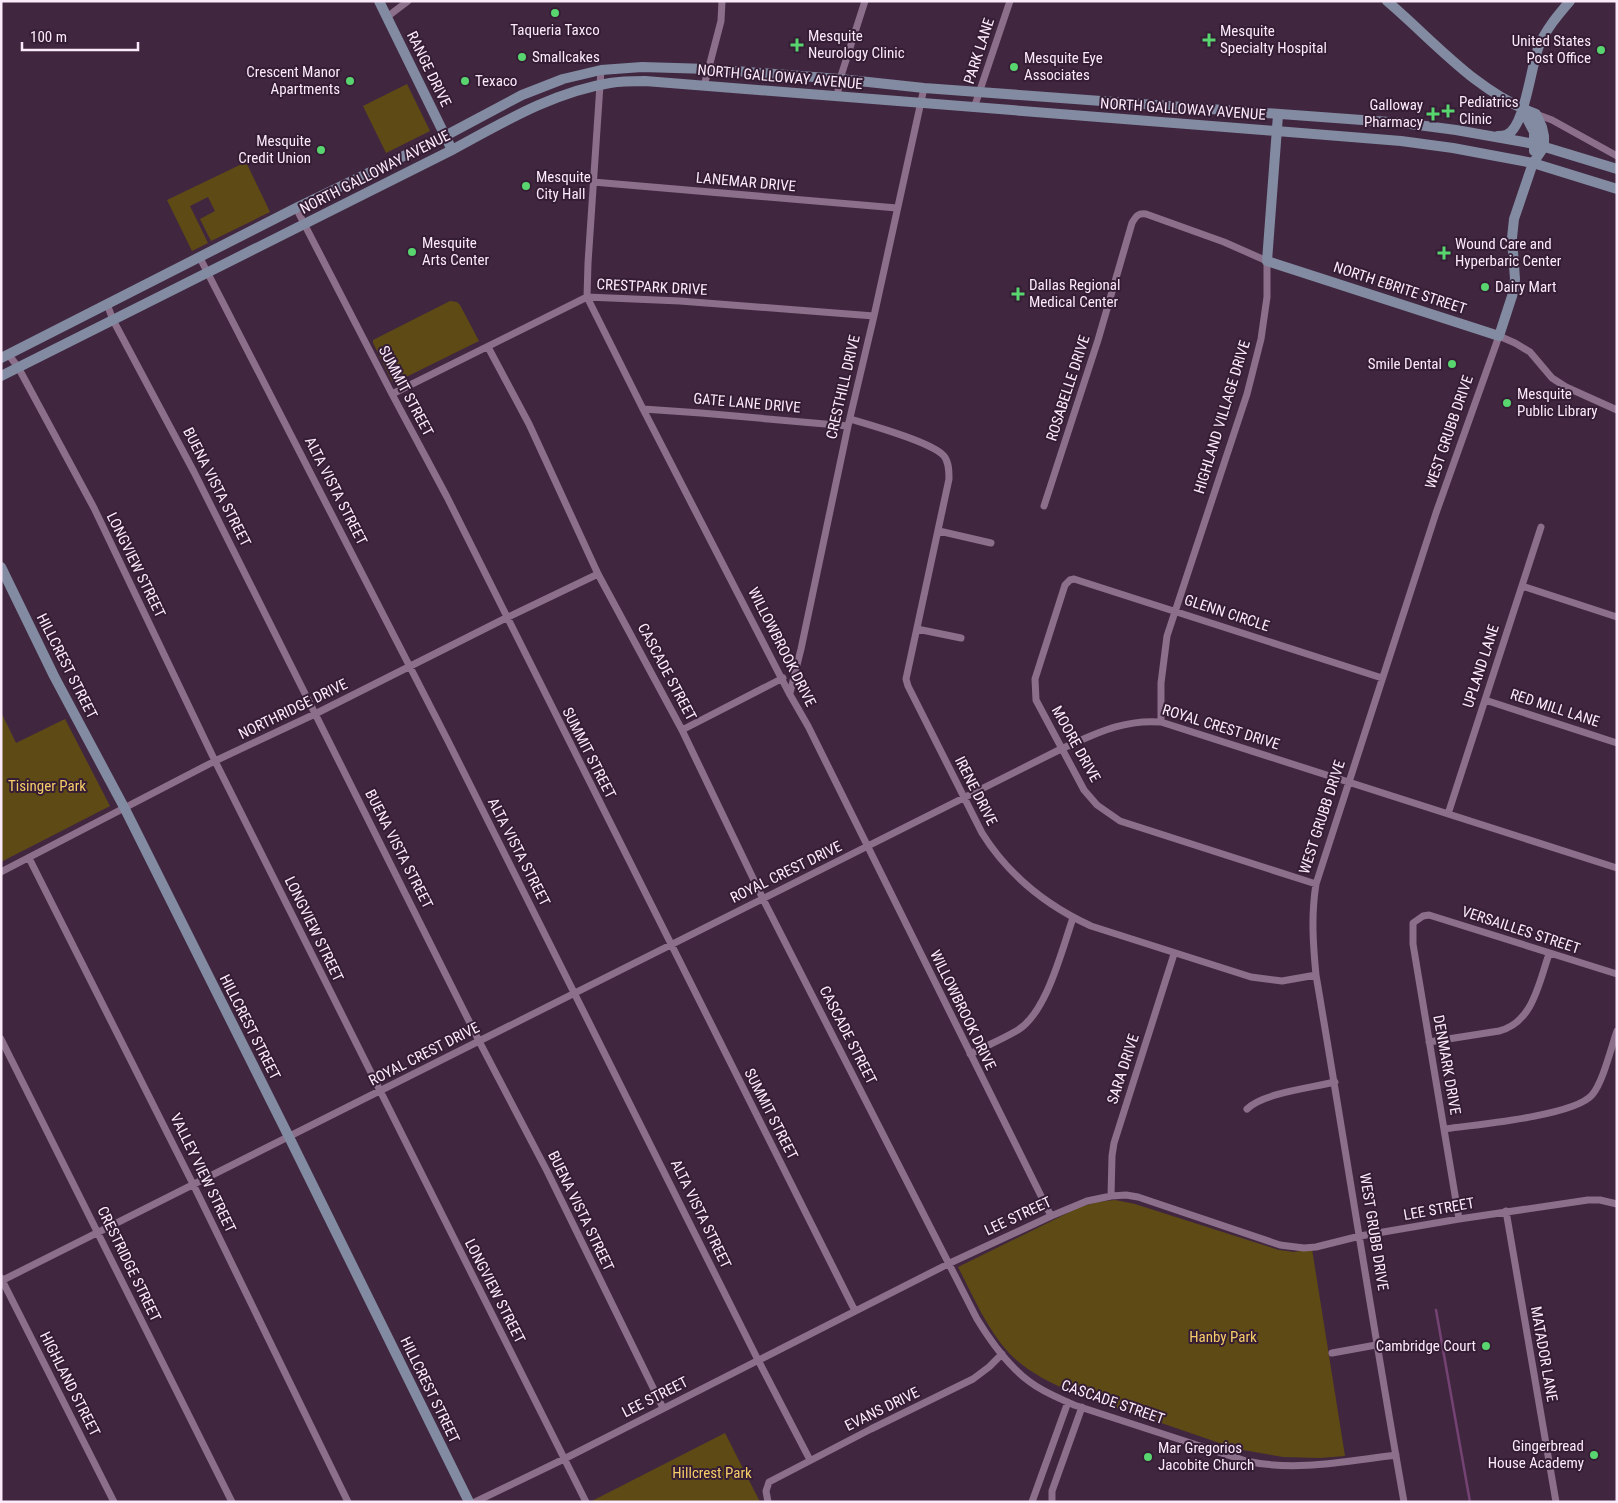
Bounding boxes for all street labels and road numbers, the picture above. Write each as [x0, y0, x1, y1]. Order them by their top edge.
street label: PARK LANE [960, 16, 998, 86]
street label: RANGE DRIVE [403, 28, 455, 110]
street label: NORTH GALLOWAY AVENUE [697, 61, 863, 93]
street label: NORTH GALLOWAY AVENUE [1100, 94, 1266, 124]
street label: NORTH GALLOWAY AVENUE [297, 126, 453, 218]
street label: LANEMAR DRIVE [695, 169, 797, 195]
street label: NORTH EBRITE STREET [1331, 258, 1469, 318]
street label: CRESTPARK DRIVE [596, 275, 708, 299]
street label: CRESTHILL DRIVE [822, 333, 864, 441]
street label: ROSABELLE DRIVE [1042, 333, 1094, 443]
street label: HIGHLAND VILLAGE DRIVE [1190, 338, 1254, 496]
street label: SUMMIT STREET [375, 343, 437, 439]
street label: WEST GRUBB DRIVE [1421, 373, 1477, 491]
street label: GATE LANE DRIVE [693, 389, 801, 417]
street label: BUENA VISTA STREET [179, 424, 255, 550]
street label: ALTA VISTA STREET [301, 434, 371, 548]
street label: LONGVIEW STREET [103, 509, 169, 621]
street label: WILLOWBROOK DRIVE [744, 584, 820, 710]
street label: GLENN CIRCLE [1182, 591, 1272, 635]
street label: HILLCREST STREET [33, 610, 101, 722]
street label: CASCADE STREET [634, 620, 700, 724]
street label: UPLAND LANE [1459, 622, 1503, 710]
street label: NORTHRIDGE DRIVE [236, 675, 350, 743]
street label: RED MILL LANE [1508, 685, 1602, 731]
street label: ROYAL CREST DRIVE [1160, 701, 1282, 753]
street label: MOORE DRIVE [1048, 703, 1104, 785]
street label: SUMMIT STREET [558, 704, 620, 802]
street label: IRENE DRIVE [951, 753, 1001, 829]
street label: WEST GRUBB DRIVE [1295, 758, 1349, 876]
street label: BUENA VISTA STREET [361, 786, 437, 912]
street label: ALTA VISTA STREET [484, 795, 554, 909]
street label: ROYAL CREST DRIVE [727, 837, 845, 907]
street label: LONGVIEW STREET [281, 873, 347, 985]
street label: VERSAILLES STREET [1460, 902, 1583, 958]
street label: WILLOWBROOK DRIVE [926, 947, 1000, 1073]
street label: HILLCREST STREET [216, 971, 284, 1083]
street label: CASCADE STREET [815, 983, 881, 1087]
street label: DENMARK DRIVE [1429, 1014, 1465, 1116]
street label: ROYAL CREST DRIVE [366, 1018, 482, 1090]
street label: SARA DRIVE [1103, 1032, 1143, 1106]
street label: SUMMIT STREET [740, 1065, 802, 1163]
street label: VALLEY VIEW STREET [166, 1110, 240, 1236]
street label: BUENA VISTA STREET [544, 1148, 618, 1274]
street label: ALTA VISTA STREET [667, 1157, 735, 1271]
street label: WEST GRUBB DRIVE [1356, 1172, 1392, 1292]
street label: LEE STREET [982, 1193, 1055, 1239]
street label: LEE STREET [1402, 1194, 1476, 1224]
street label: CRESTRIDGE STREET [93, 1203, 165, 1325]
street label: LONGVIEW STREET [461, 1236, 529, 1346]
street label: MATADOR LANE [1527, 1305, 1561, 1403]
street label: HIGHLAND STREET [36, 1329, 104, 1439]
street label: HILLCREST STREET [397, 1334, 464, 1446]
street label: LEE STREET [619, 1373, 691, 1421]
street label: CASCADE STREET [1059, 1376, 1167, 1428]
street label: EVANS DRIVE [842, 1383, 922, 1435]

